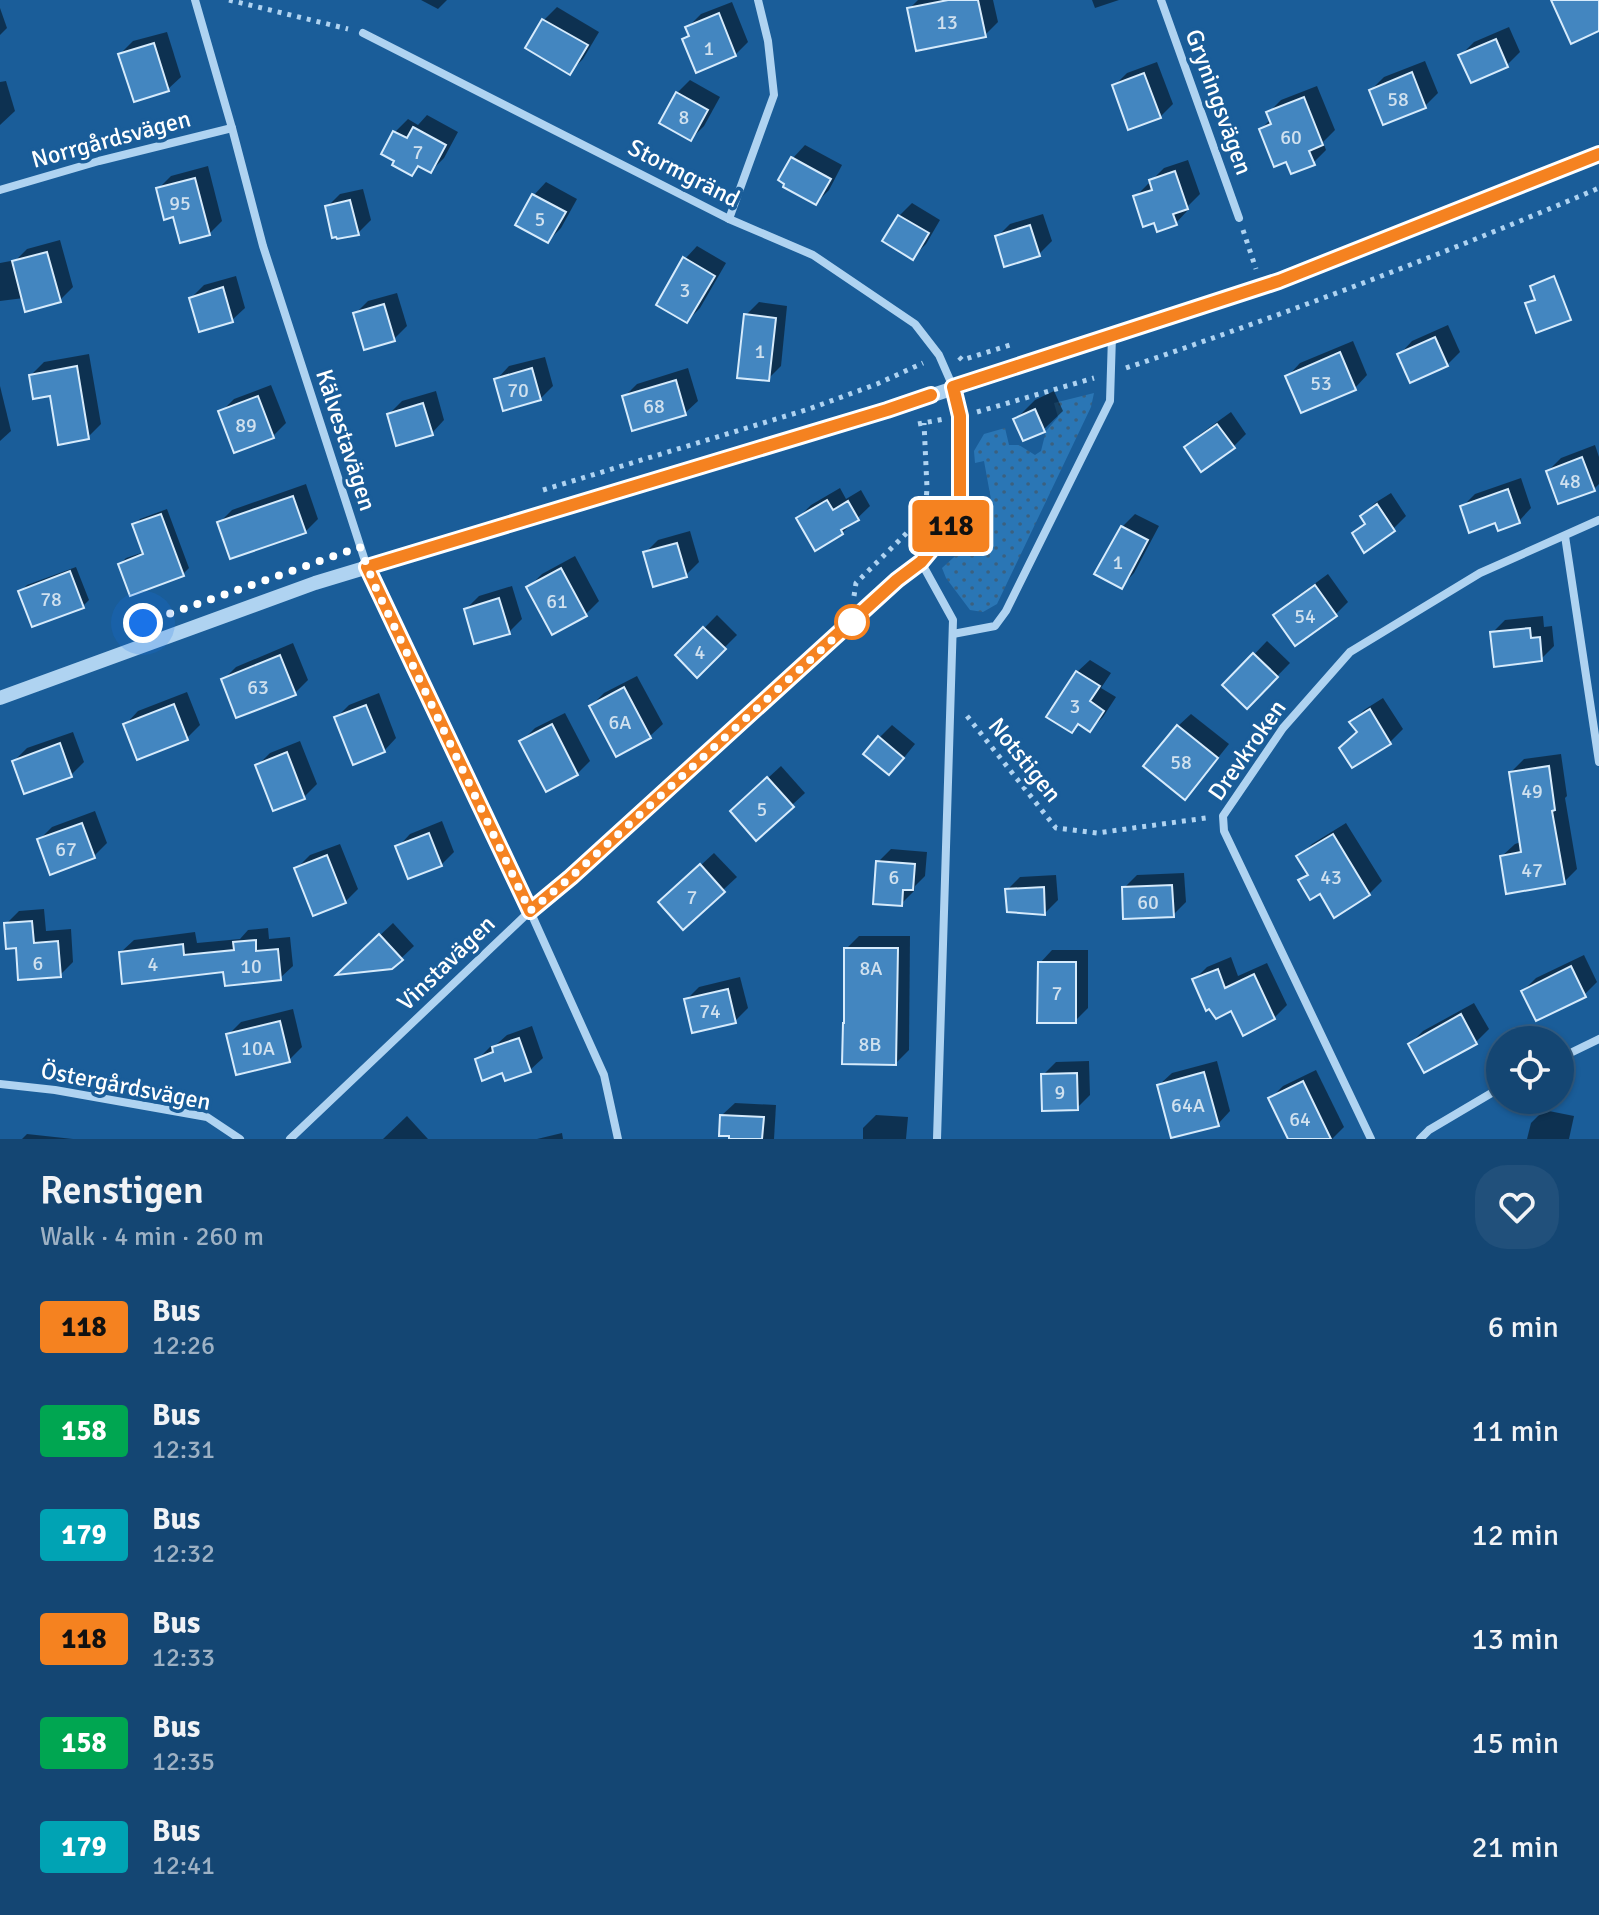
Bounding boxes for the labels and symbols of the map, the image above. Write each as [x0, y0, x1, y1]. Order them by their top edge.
house number: 13 [936, 10, 958, 35]
street label: Gryningsvägen [1179, 25, 1259, 179]
house number: 1 [704, 36, 714, 61]
house number: 58 [1387, 87, 1409, 112]
street label: Norrgårdsvägen [28, 103, 194, 175]
house number: 8 [679, 105, 689, 130]
house number: 60 [1280, 125, 1302, 150]
street label: Stormgränd [623, 132, 745, 214]
house number: 7 [413, 140, 423, 165]
house number: 95 [169, 191, 191, 216]
house number: 5 [535, 207, 545, 232]
house number: 3 [680, 278, 690, 303]
house number: 1 [755, 339, 765, 364]
street label: Kälvestavägen [309, 365, 383, 515]
house number: 53 [1310, 371, 1332, 396]
house number: 70 [507, 378, 529, 403]
house number: 68 [643, 394, 665, 419]
house number: 89 [235, 413, 257, 438]
house number: 48 [1559, 469, 1581, 494]
line badge: 118 [905, 500, 997, 552]
house number: 1 [1113, 550, 1123, 575]
house number: 78 [40, 587, 62, 612]
house number: 61 [546, 589, 568, 614]
your location [123, 603, 163, 643]
house number: 54 [1294, 604, 1316, 629]
unlabelled marker [835, 605, 869, 639]
house number: 4 [695, 640, 706, 665]
house number: 63 [247, 675, 269, 700]
house number: 3 [1070, 694, 1080, 719]
street label: Drevkroken [1201, 694, 1293, 806]
house number: 6A [608, 710, 632, 735]
street label: Notstigen [982, 712, 1068, 808]
house number: 58 [1170, 750, 1192, 775]
house number: 49 [1521, 779, 1543, 804]
house number: 5 [757, 797, 767, 822]
house number: 67 [55, 837, 77, 862]
house number: 47 [1521, 858, 1543, 883]
house number: 6 [889, 865, 899, 890]
house number: 43 [1320, 865, 1342, 890]
house number: 7 [687, 885, 697, 910]
house number: 60 [1137, 890, 1159, 915]
street label: Vinstavägen [391, 909, 501, 1017]
house number: 6 [33, 951, 43, 976]
house number: 4 [148, 952, 159, 977]
house number: 10 [240, 954, 262, 979]
house number: 8A [859, 956, 883, 981]
house number: 7 [1052, 981, 1062, 1006]
house number: 74 [699, 999, 721, 1024]
house number: 8B [859, 1032, 881, 1057]
house number: 10A [241, 1036, 275, 1061]
street label: Östergårdsvägen [38, 1055, 214, 1117]
house number: 9 [1055, 1080, 1065, 1105]
house number: 64A [1171, 1093, 1205, 1118]
house number: 64 [1289, 1107, 1311, 1132]

